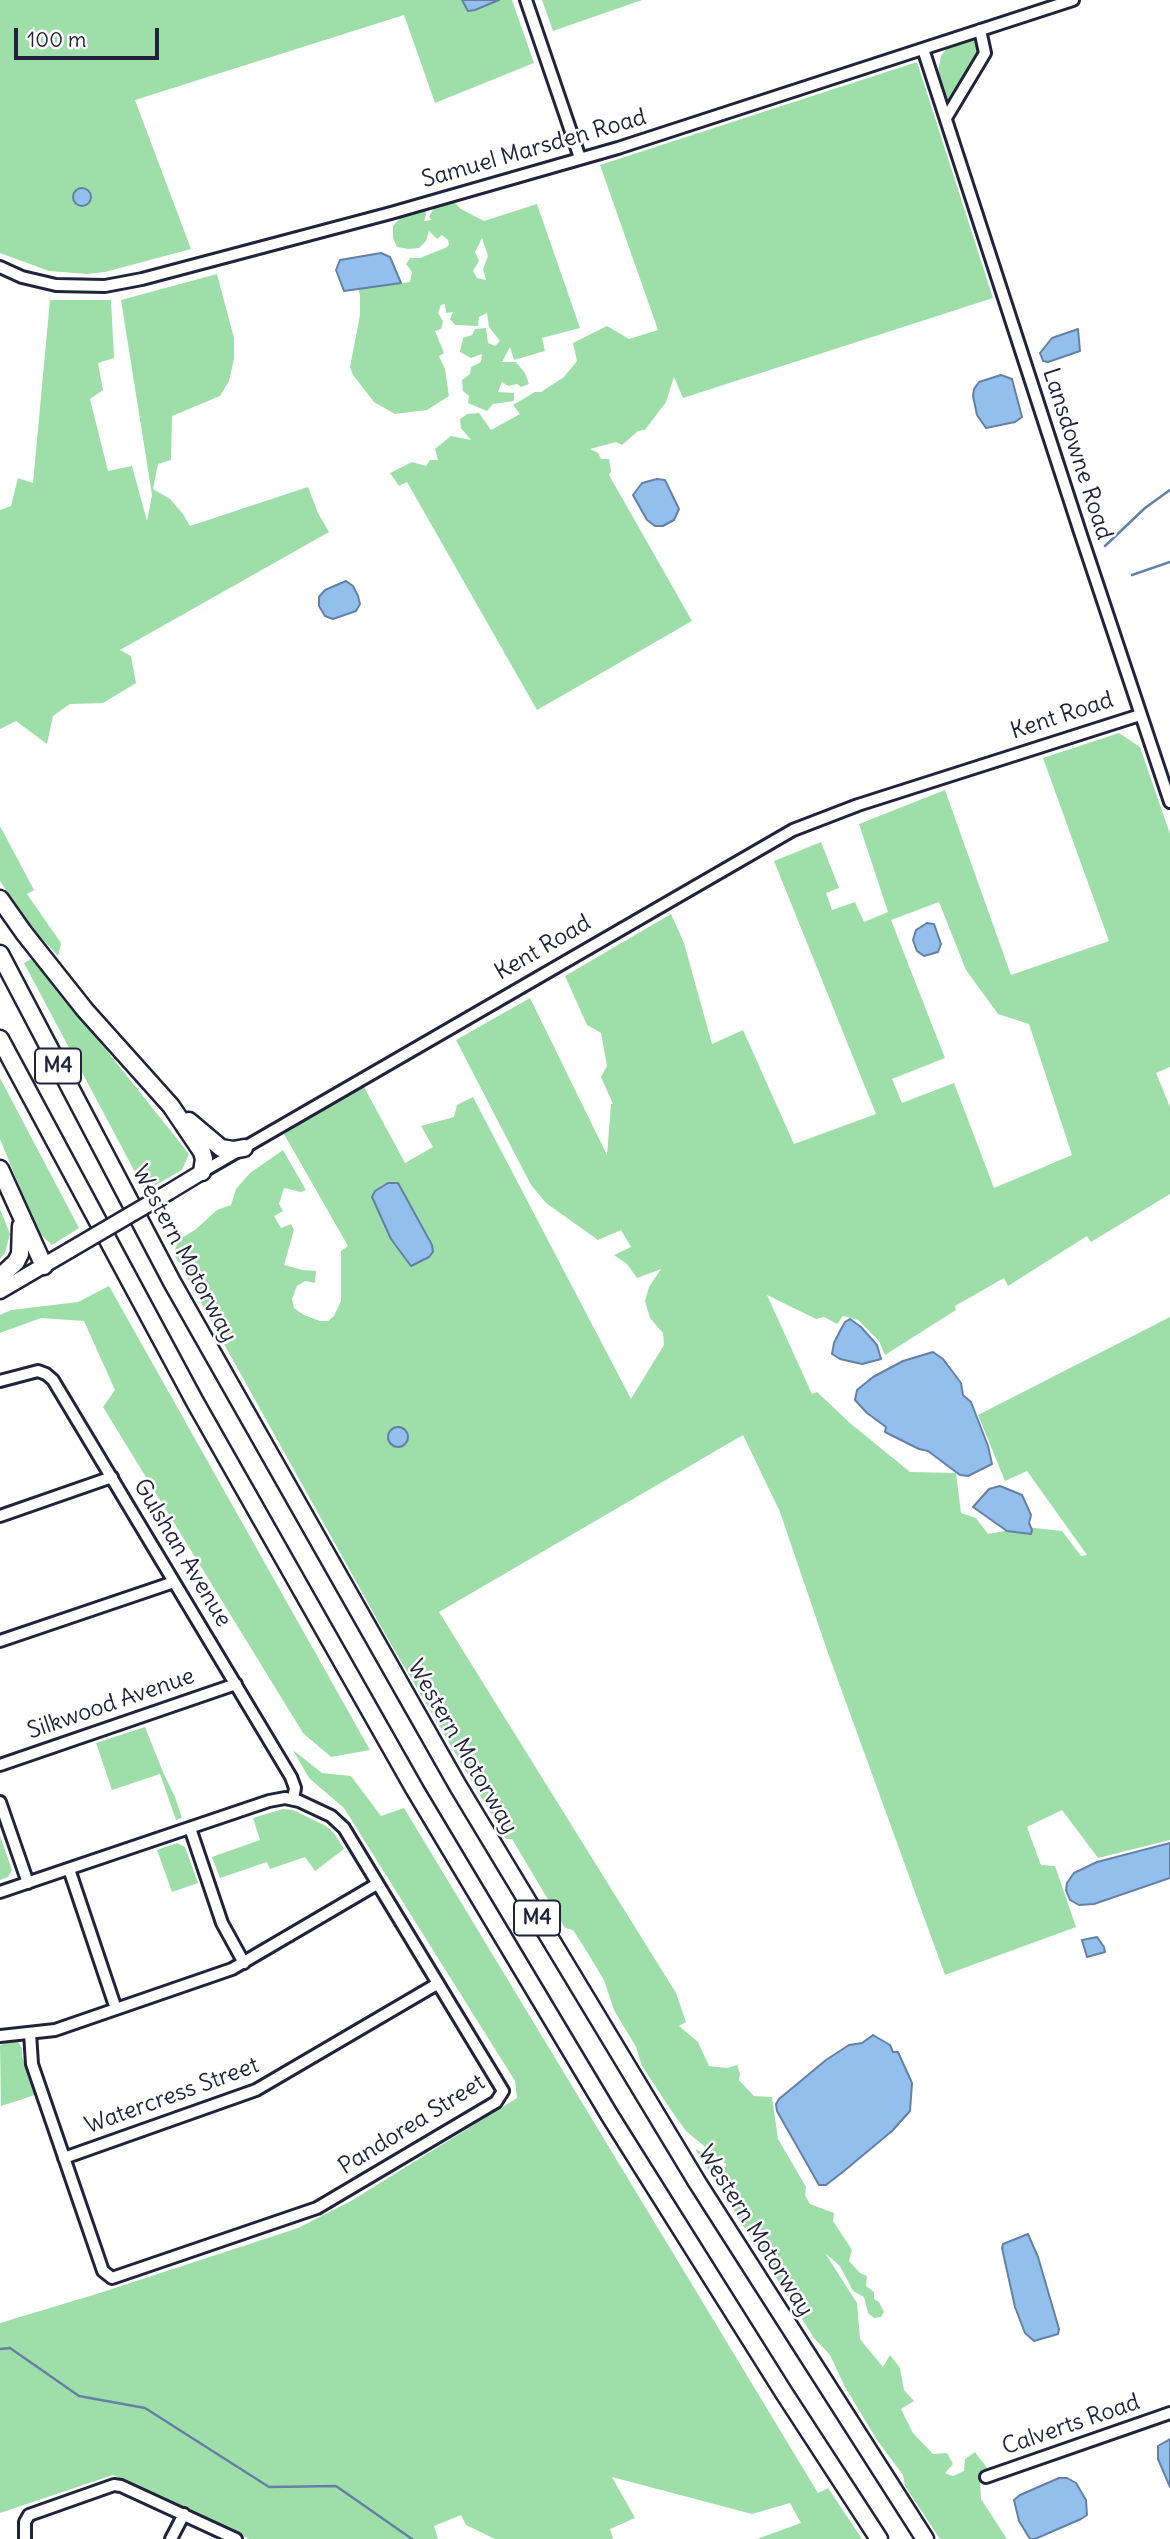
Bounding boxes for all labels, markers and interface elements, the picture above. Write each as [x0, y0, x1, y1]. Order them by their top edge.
scale bar [18, 14, 163, 58]
text: 100 m [27, 26, 86, 53]
street label: Samuel Marsden Road [419, 104, 649, 194]
street label: Lansdowne Road [1036, 365, 1118, 543]
street label: Kent Road [1007, 686, 1117, 746]
street label: Kent Road [490, 909, 596, 987]
road number: M4 [35, 1048, 81, 1084]
street label: Western Motorway [126, 1161, 242, 1347]
street label: Gulshan Avenue [127, 1474, 237, 1632]
street label: Western Motorway [401, 1655, 523, 1839]
street label: Silkwood Avenue [24, 1662, 198, 1746]
road number: M4 [514, 1900, 560, 1936]
street label: Watercress Street [81, 2052, 263, 2140]
street label: Pandorea Street [334, 2069, 490, 2181]
street label: Western Motorway [691, 2140, 819, 2322]
street label: Calverts Road [999, 2389, 1143, 2461]

